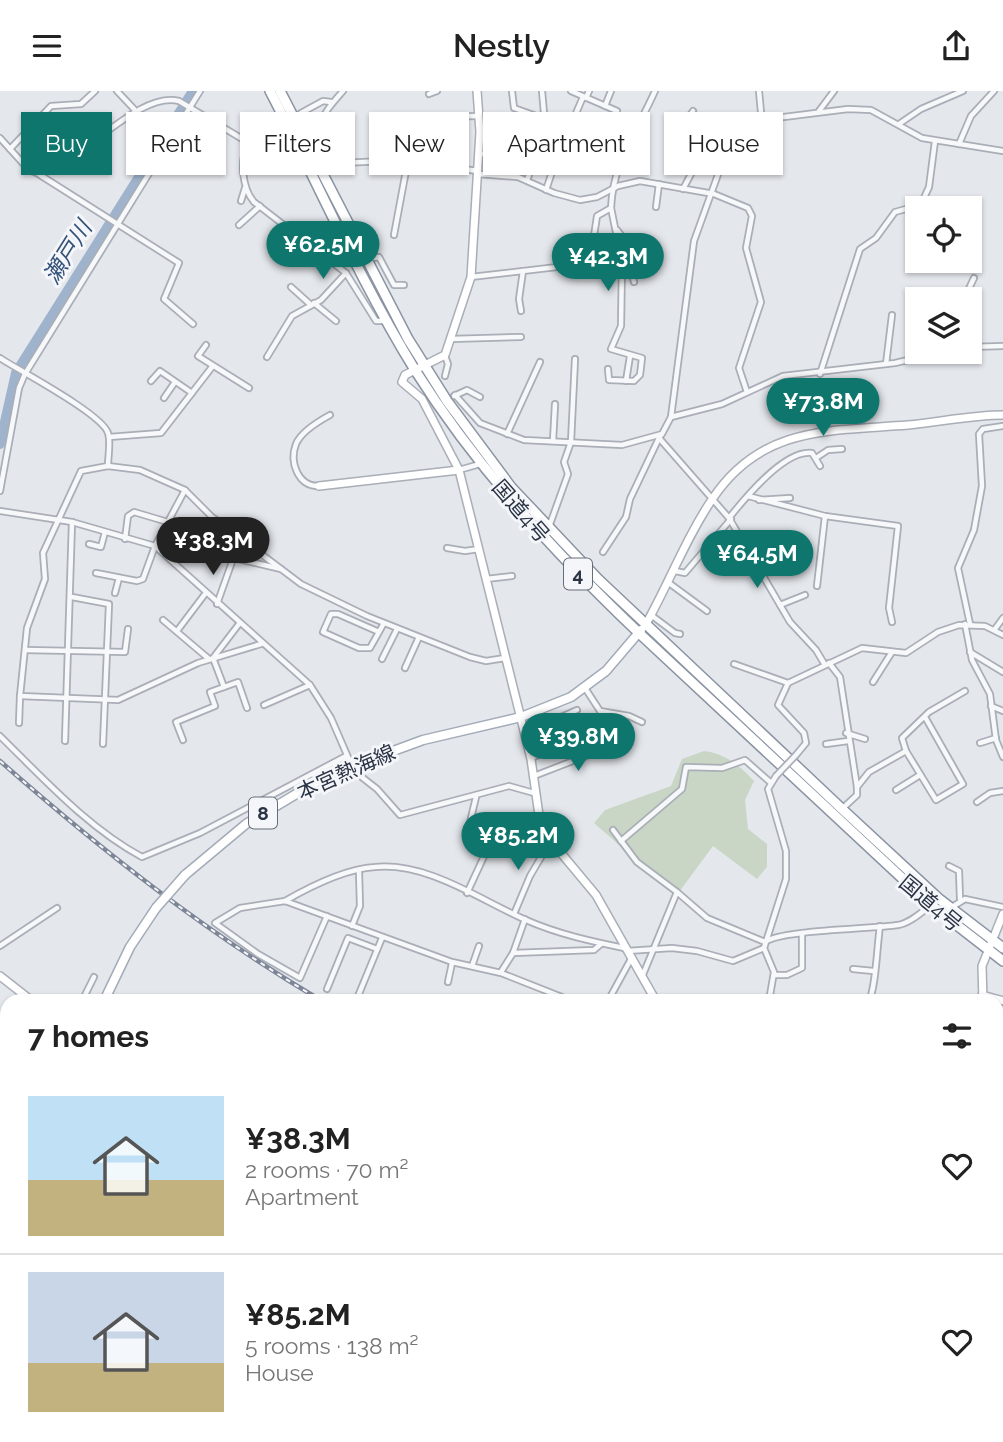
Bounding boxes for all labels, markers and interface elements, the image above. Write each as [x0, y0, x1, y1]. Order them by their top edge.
icon: menu [28, 27, 66, 65]
text: Nestly [453, 27, 550, 64]
icon: share [937, 27, 975, 65]
chip: Buy [21, 112, 112, 175]
chip: Rent [126, 112, 226, 175]
chip: Filters [240, 112, 355, 175]
chip: New [369, 112, 469, 175]
chip: Apartment [483, 112, 650, 175]
chip: House [664, 112, 783, 175]
map controls [905, 196, 982, 364]
button: locate [905, 196, 982, 273]
water label: 瀬戸川 [37, 213, 98, 288]
pin: ¥62.5M [266, 221, 380, 281]
text: ¥62.5M [282, 230, 364, 257]
pin: ¥42.3M [551, 233, 665, 293]
text: ¥42.3M [568, 242, 648, 269]
button: layers [905, 287, 982, 364]
pin: ¥73.8M [766, 379, 880, 438]
text: ¥73.8M [782, 387, 864, 414]
street label: 国道4号 [487, 475, 555, 547]
pin: ¥38.3M [156, 517, 270, 577]
text: ¥38.3M [172, 526, 254, 553]
pin: ¥64.5M [700, 531, 814, 590]
text: ¥64.5M [716, 539, 798, 566]
road number: 4 [564, 559, 592, 589]
pin: ¥39.8M [521, 713, 635, 773]
text: ¥39.8M [537, 722, 619, 749]
street label: 本宮熱海線 [293, 739, 399, 805]
road number: 8 [249, 797, 277, 828]
pin: ¥85.2M [461, 813, 575, 872]
text: ¥85.2M [477, 821, 559, 848]
street label: 国道4号 [894, 869, 968, 937]
icon: filters [938, 1017, 976, 1055]
text: 7 homes [28, 1019, 149, 1054]
text: ¥38.3M [245, 1121, 351, 1156]
icon: home [84, 1124, 168, 1208]
icon: heart [938, 1147, 976, 1185]
text: 2 rooms · 70 m² [245, 1156, 408, 1183]
text: Apartment [245, 1183, 359, 1210]
text: ¥85.2M [245, 1297, 351, 1332]
icon: home [84, 1300, 168, 1384]
icon: heart [938, 1323, 976, 1361]
text: 5 rooms · 138 m² [245, 1332, 419, 1359]
text: House [245, 1359, 314, 1386]

